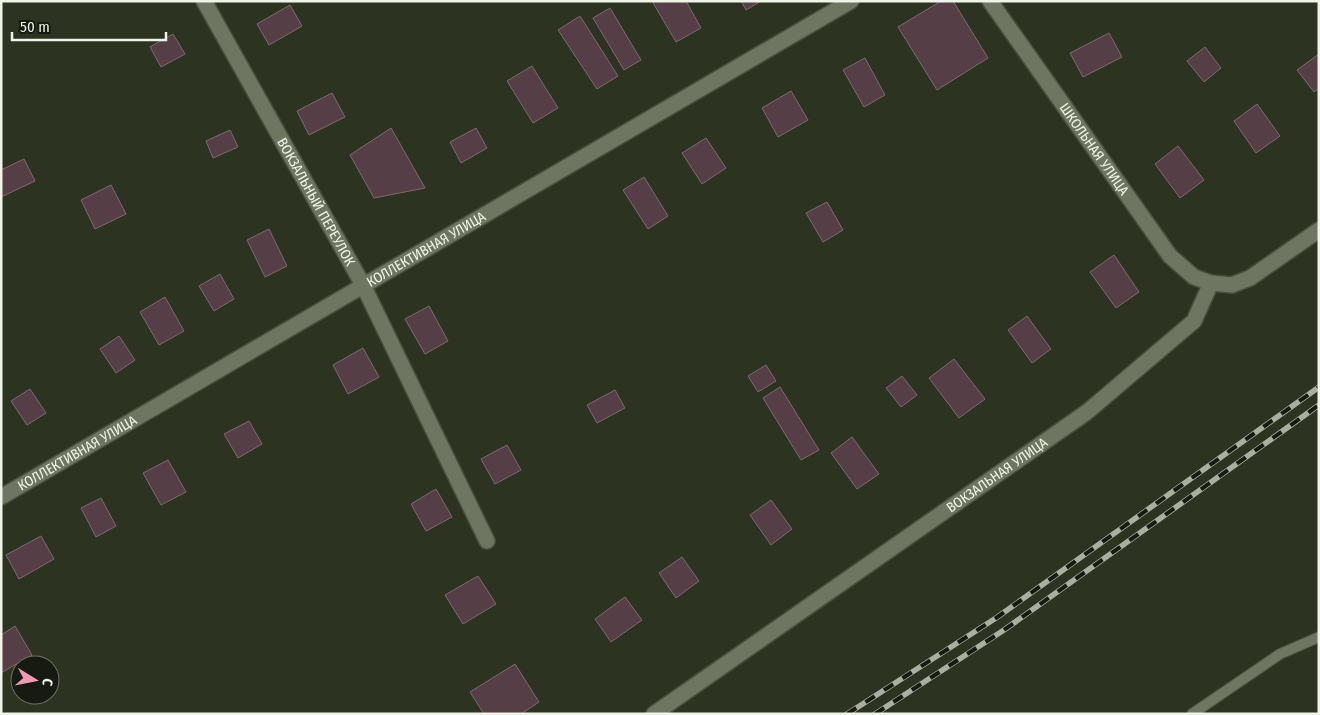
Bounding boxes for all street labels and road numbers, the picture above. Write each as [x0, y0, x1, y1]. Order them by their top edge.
street label: ШКОЛЬНАЯ УЛИЦА [1056, 100, 1133, 199]
street label: ВОКЗАЛЬНЫЙ ПЕРЕУЛОК [274, 135, 359, 269]
street label: КОЛЛЕКТИВНАЯ УЛИЦА [363, 207, 489, 290]
street label: КОЛЛЕКТИВНАЯ УЛИЦА [14, 411, 140, 494]
street label: ВОКЗАЛЬНАЯ УЛИЦА [943, 433, 1051, 516]

